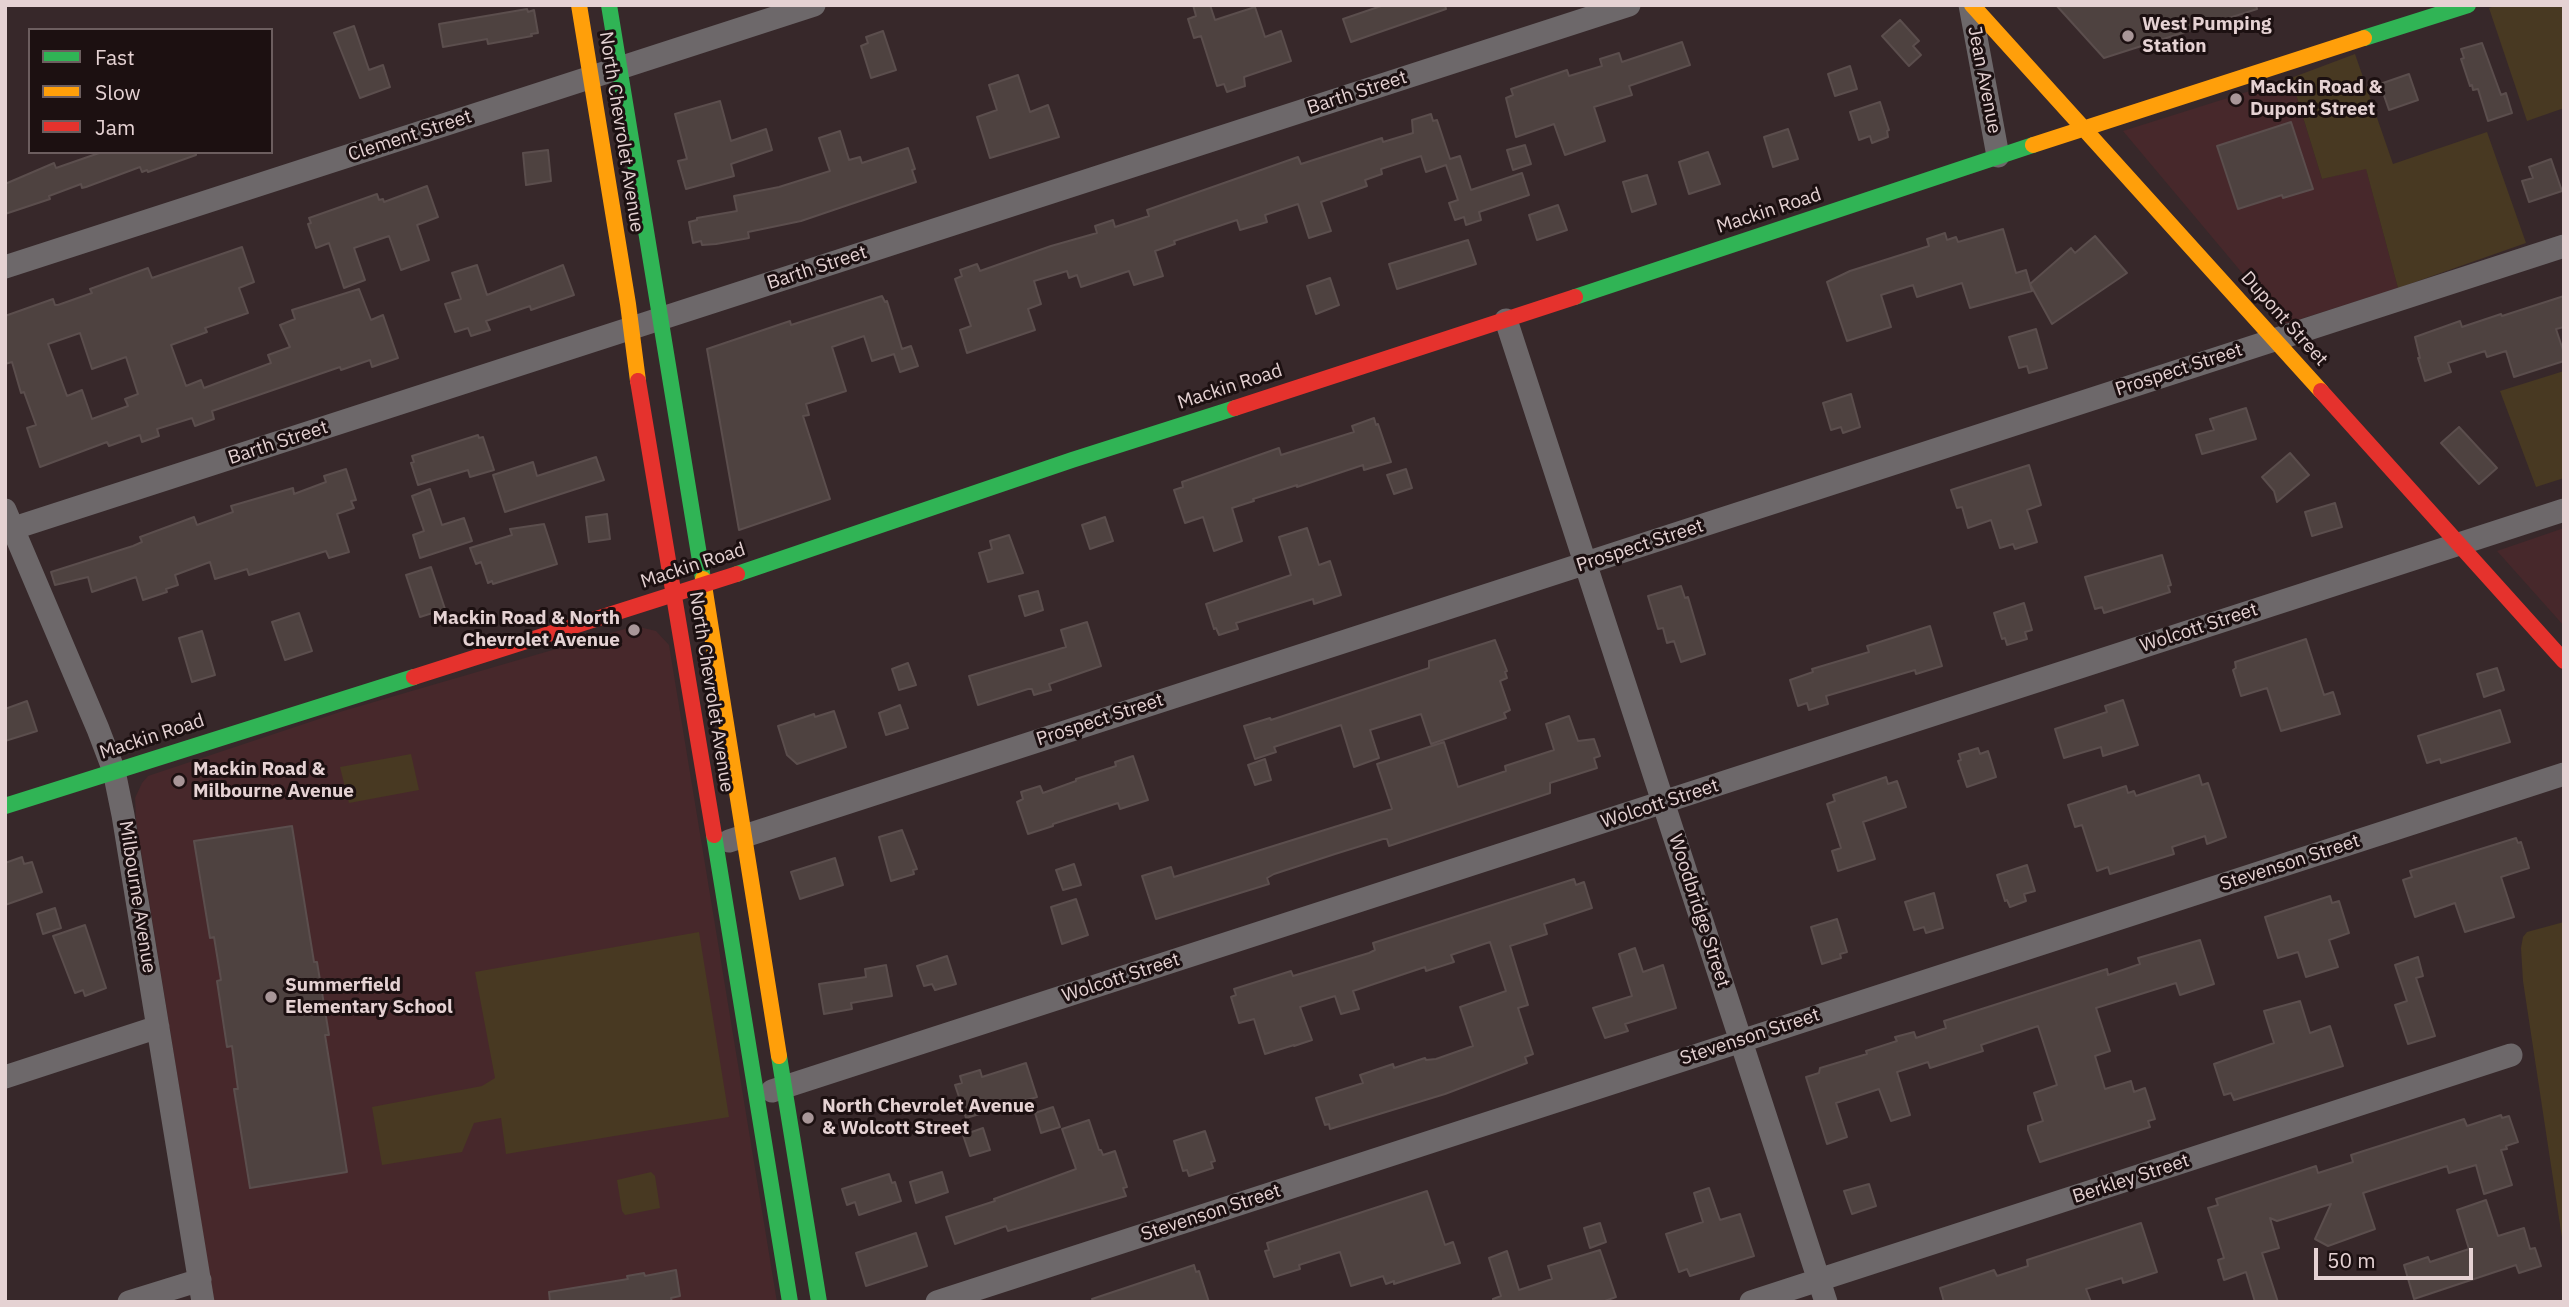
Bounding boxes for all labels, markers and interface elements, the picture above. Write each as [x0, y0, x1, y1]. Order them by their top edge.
place label: West Pumping Station [2142, 14, 2271, 58]
street label: Jean Avenue [1962, 24, 2006, 136]
legend [28, 28, 273, 154]
marker: West Pumping Station [2120, 28, 2136, 44]
street label: North Chevrolet Avenue [594, 30, 648, 234]
text: Fast [95, 43, 135, 71]
street label: Barth Street [1304, 66, 1410, 120]
place label: Mackin Road & Dupont Street [2250, 77, 2382, 121]
text: Slow [95, 78, 141, 106]
marker: Mackin Road & Dupont Street [2228, 91, 2244, 107]
street label: Clement Street [345, 105, 475, 167]
text: Jam [95, 113, 135, 141]
street label: Mackin Road [1714, 183, 1824, 239]
street label: Barth Street [764, 241, 870, 295]
street label: Dupont Street [2236, 267, 2332, 371]
street label: Prospect Street [2113, 339, 2245, 401]
street label: Mackin Road [1175, 359, 1285, 415]
street label: Barth Street [225, 416, 331, 470]
street label: Prospect Street [1574, 515, 1706, 577]
street label: Mackin Road [638, 538, 748, 594]
street label: North Chevrolet Avenue [684, 590, 738, 794]
street label: Wolcott Street [2137, 598, 2261, 658]
place label: Mackin Road & North Chevrolet Avenue [433, 608, 620, 652]
marker: Mackin Road & North Chevrolet Avenue [626, 622, 642, 638]
street label: Prospect Street [1034, 689, 1166, 751]
street label: Mackin Road [97, 709, 207, 765]
place label: Mackin Road & Milbourne Avenue [193, 759, 354, 803]
marker: Mackin Road & Milbourne Avenue [171, 773, 187, 789]
street label: Wolcott Street [1598, 774, 1722, 834]
street label: Milbourne Avenue [114, 819, 160, 975]
street label: Stevenson Street [2217, 830, 2363, 896]
street label: Woodbridge Street [1663, 832, 1735, 990]
street label: Wolcott Street [1059, 948, 1183, 1008]
place label: Summerfield Elementary School [285, 975, 453, 1019]
marker: Summerfield Elementary School [263, 989, 279, 1005]
street label: Stevenson Street [1677, 1004, 1823, 1070]
place label: North Chevrolet Avenue & Wolcott Street [822, 1096, 1035, 1140]
marker: North Chevrolet Avenue & Wolcott Street [800, 1110, 816, 1126]
street label: Berkley Street [2070, 1149, 2192, 1209]
street label: Stevenson Street [1138, 1180, 1284, 1246]
scale bar [2317, 1234, 2476, 1278]
text: 50 m [2327, 1246, 2376, 1274]

